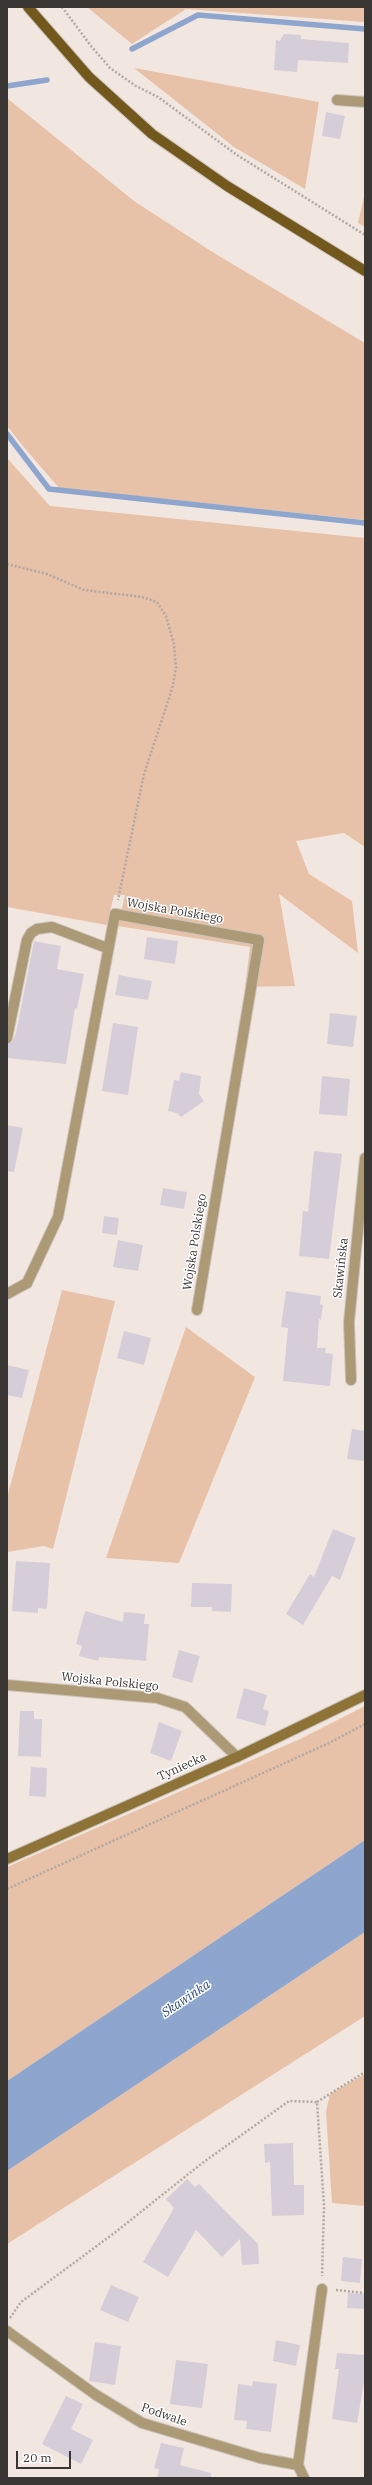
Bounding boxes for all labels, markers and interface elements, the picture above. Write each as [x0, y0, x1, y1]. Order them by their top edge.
street label: Wojska Polskiego [126, 895, 224, 927]
street label: Wojska Polskiego [180, 1193, 210, 1291]
street label: Skawińska [331, 1237, 351, 1299]
street label: Wojska Polskiego [61, 1670, 159, 1694]
street label: Tyniecka [155, 1750, 209, 1784]
water label: Skawinka [159, 1977, 213, 2021]
street label: Podwale [139, 2400, 189, 2430]
scale bar [18, 2443, 73, 2469]
text: 20 m [23, 2450, 52, 2465]

